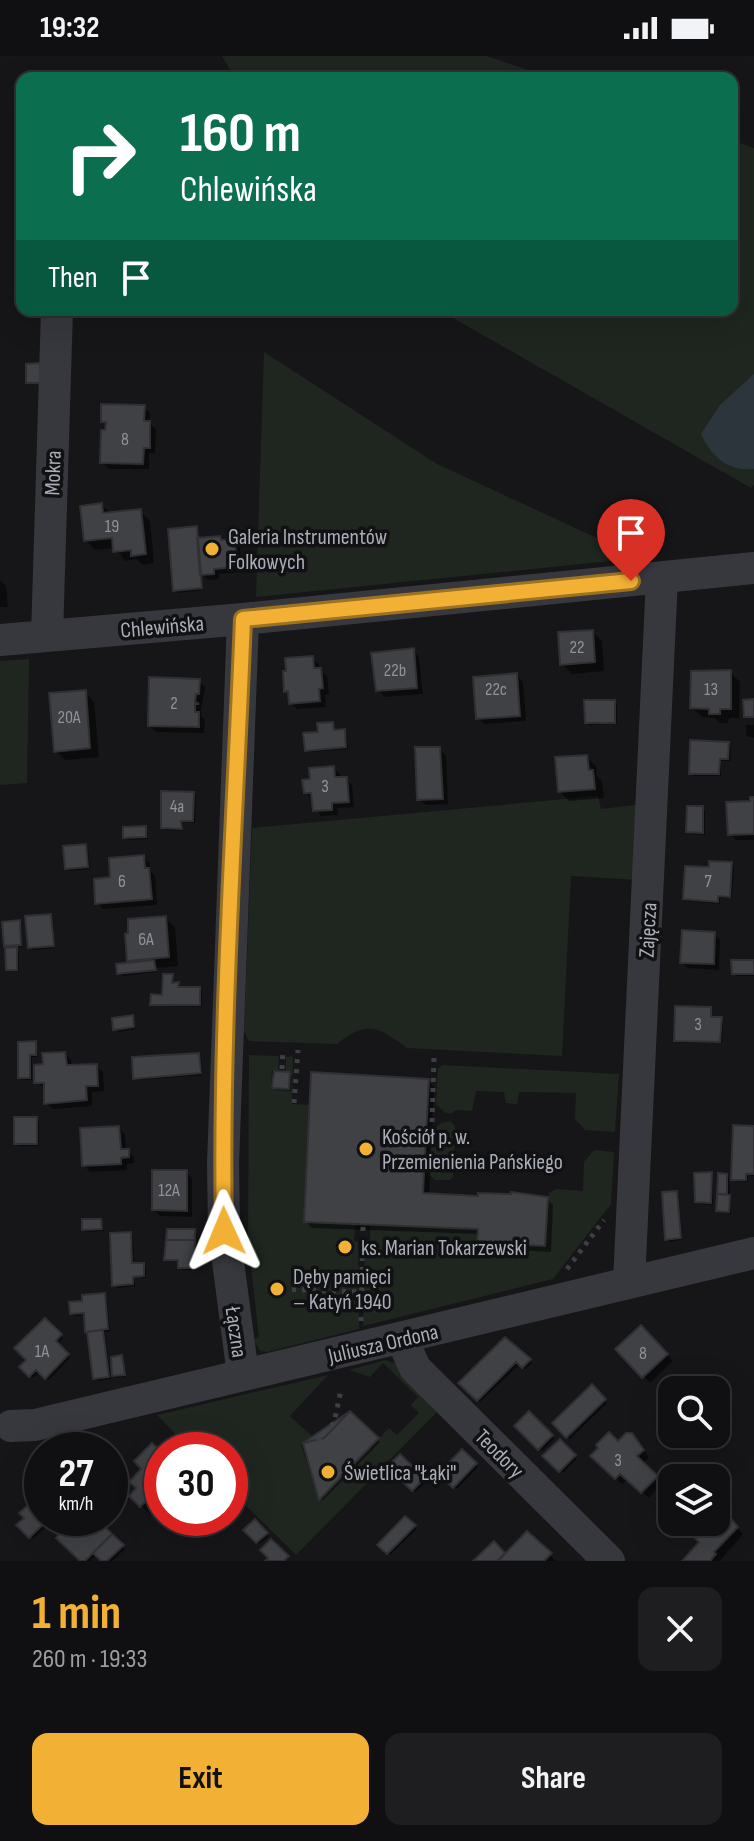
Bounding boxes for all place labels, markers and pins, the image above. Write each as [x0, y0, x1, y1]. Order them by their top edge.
pin [597, 499, 665, 581]
place label: Galeria Instrumentów Folkowych [228, 524, 387, 576]
marker: Galeria Instrumentów Folkowych [203, 540, 221, 558]
place label: Kościół p. w. Przemienienia Pańskiego [382, 1124, 563, 1176]
marker: Kościół p. w. Przemienienia Pańskiego [357, 1140, 375, 1158]
place label: ks. Marian Tokarzewski [361, 1235, 527, 1262]
marker: ks. Marian Tokarzewski [336, 1238, 354, 1256]
place label: Dęby pamięci – Katyń 1940 [293, 1264, 392, 1316]
marker: Dęby pamięci – Katyń 1940 [268, 1280, 286, 1298]
place label: Świetlica "Łąki" [344, 1460, 456, 1487]
marker: Świetlica "Łąki" [319, 1463, 337, 1481]

